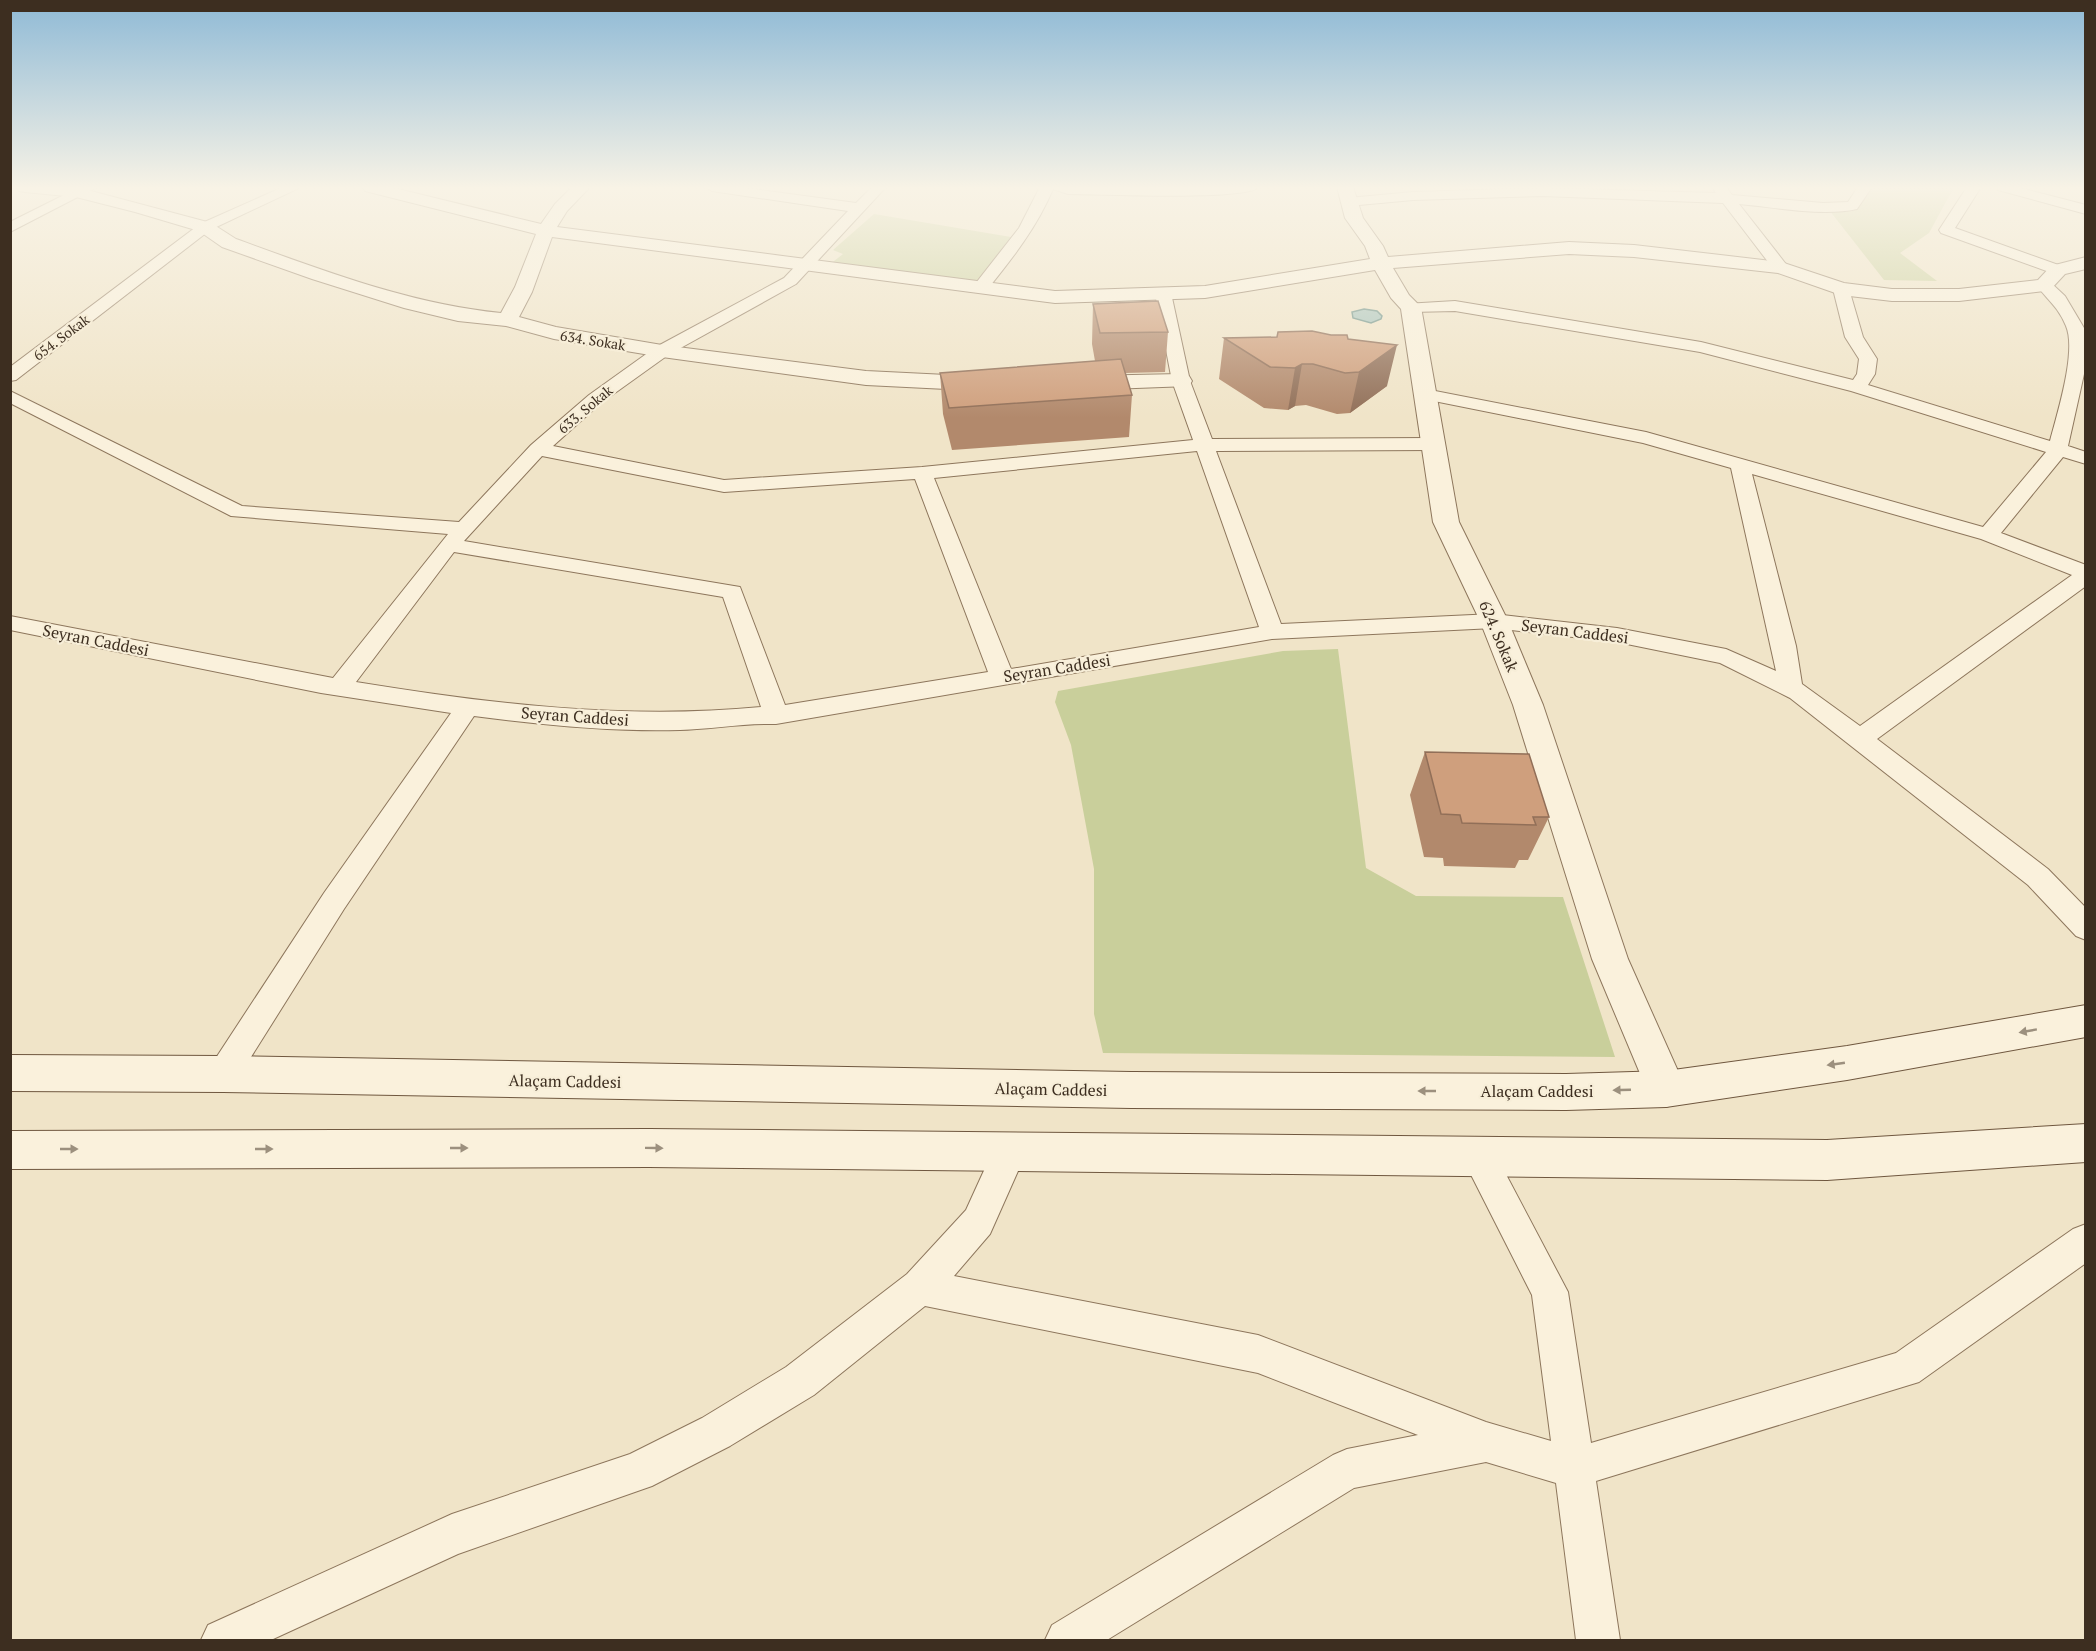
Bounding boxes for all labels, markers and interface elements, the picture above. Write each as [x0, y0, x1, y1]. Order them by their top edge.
street label: 654. Sokak [29, 309, 94, 364]
street label: 634. Sokak [559, 325, 628, 355]
street label: 633. Sokak [554, 380, 617, 437]
street label: 624. Sokak [1474, 597, 1524, 676]
street label: Seyran Caddesi [1520, 614, 1630, 649]
street label: Seyran Caddesi [41, 619, 151, 661]
street label: Seyran Caddesi [1002, 649, 1112, 687]
street label: Seyran Caddesi [520, 701, 630, 731]
one-way arrow [2018, 1027, 2037, 1036]
one-way arrow [1826, 1060, 1845, 1069]
street label: Alaçam Caddesi [508, 1069, 622, 1093]
street label: Alaçam Caddesi [994, 1077, 1108, 1101]
street label: Alaçam Caddesi [1481, 1080, 1594, 1102]
one-way arrow [1612, 1085, 1631, 1095]
one-way arrow [1417, 1086, 1436, 1096]
one-way arrow [449, 1143, 468, 1153]
one-way arrow [644, 1143, 663, 1153]
one-way arrow [254, 1144, 273, 1154]
one-way arrow [59, 1145, 78, 1154]

